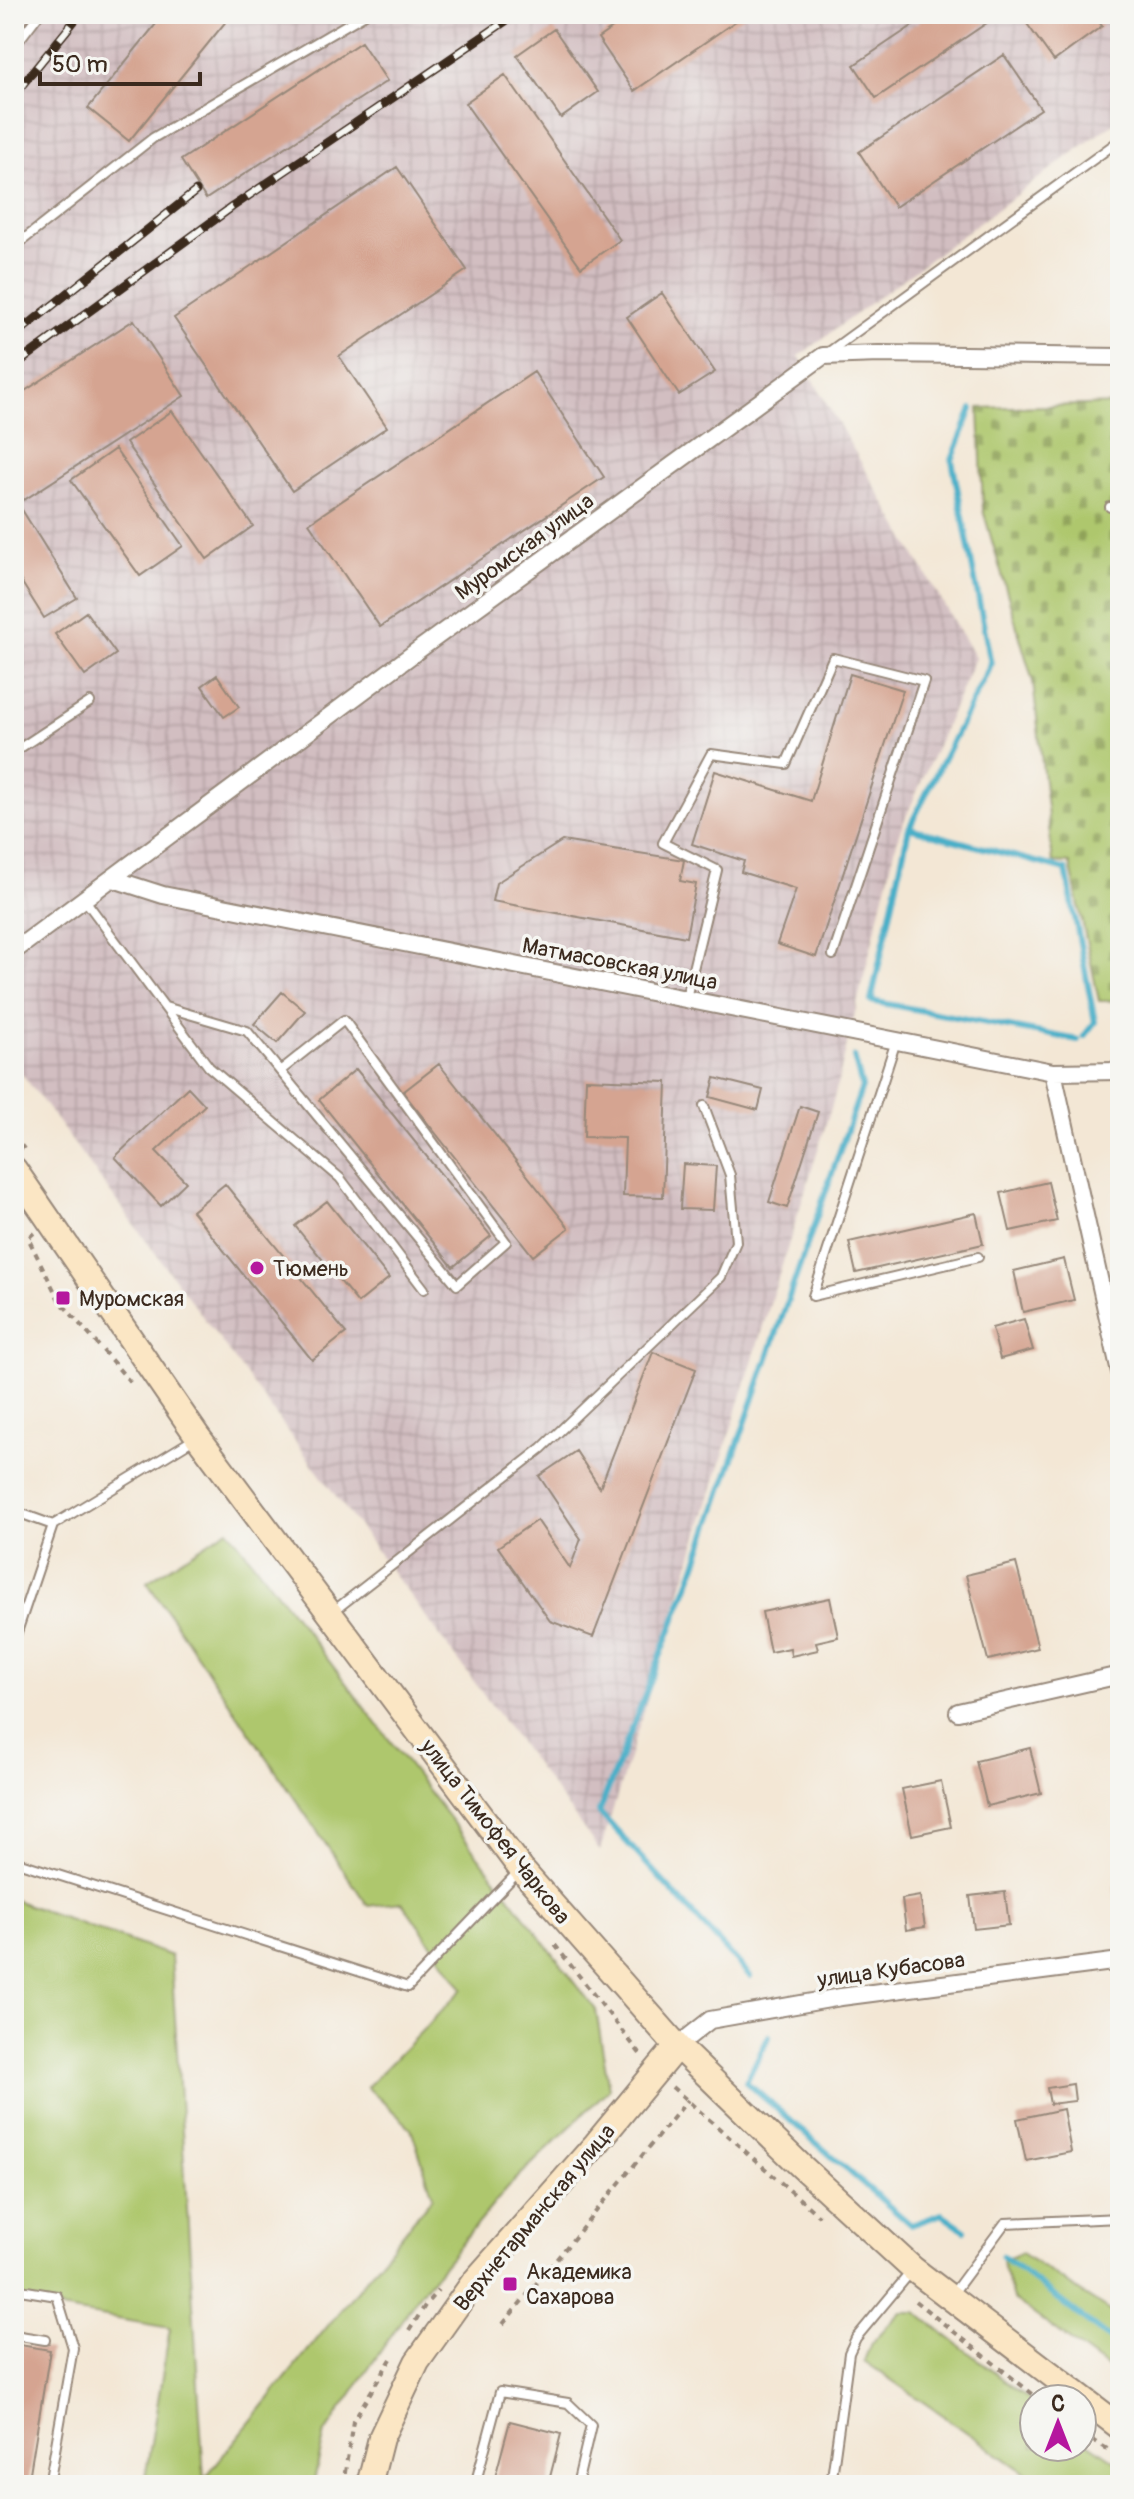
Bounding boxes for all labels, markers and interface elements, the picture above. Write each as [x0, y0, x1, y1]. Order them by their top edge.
scale bar [40, 36, 200, 86]
text: 50 m [52, 50, 108, 79]
street label: Муромская улица [450, 487, 599, 607]
street label: Матмасовская улица [520, 931, 720, 997]
place label: Тюмень [273, 1255, 349, 1283]
marker: Тюмень [248, 1259, 266, 1277]
place label: Муромская [79, 1285, 184, 1313]
marker: Муромская [54, 1289, 72, 1307]
street label: улица Тимофея Чаркова [414, 1733, 576, 1930]
street label: улица Кубасова [815, 1946, 967, 1994]
street label: Верхнетарманская улица [448, 2118, 622, 2317]
place label: Академика Сахарова [526, 2258, 632, 2311]
marker: Академика Сахарова [501, 2275, 519, 2293]
north arrow [1018, 2383, 1098, 2463]
text: С [1051, 2390, 1065, 2418]

